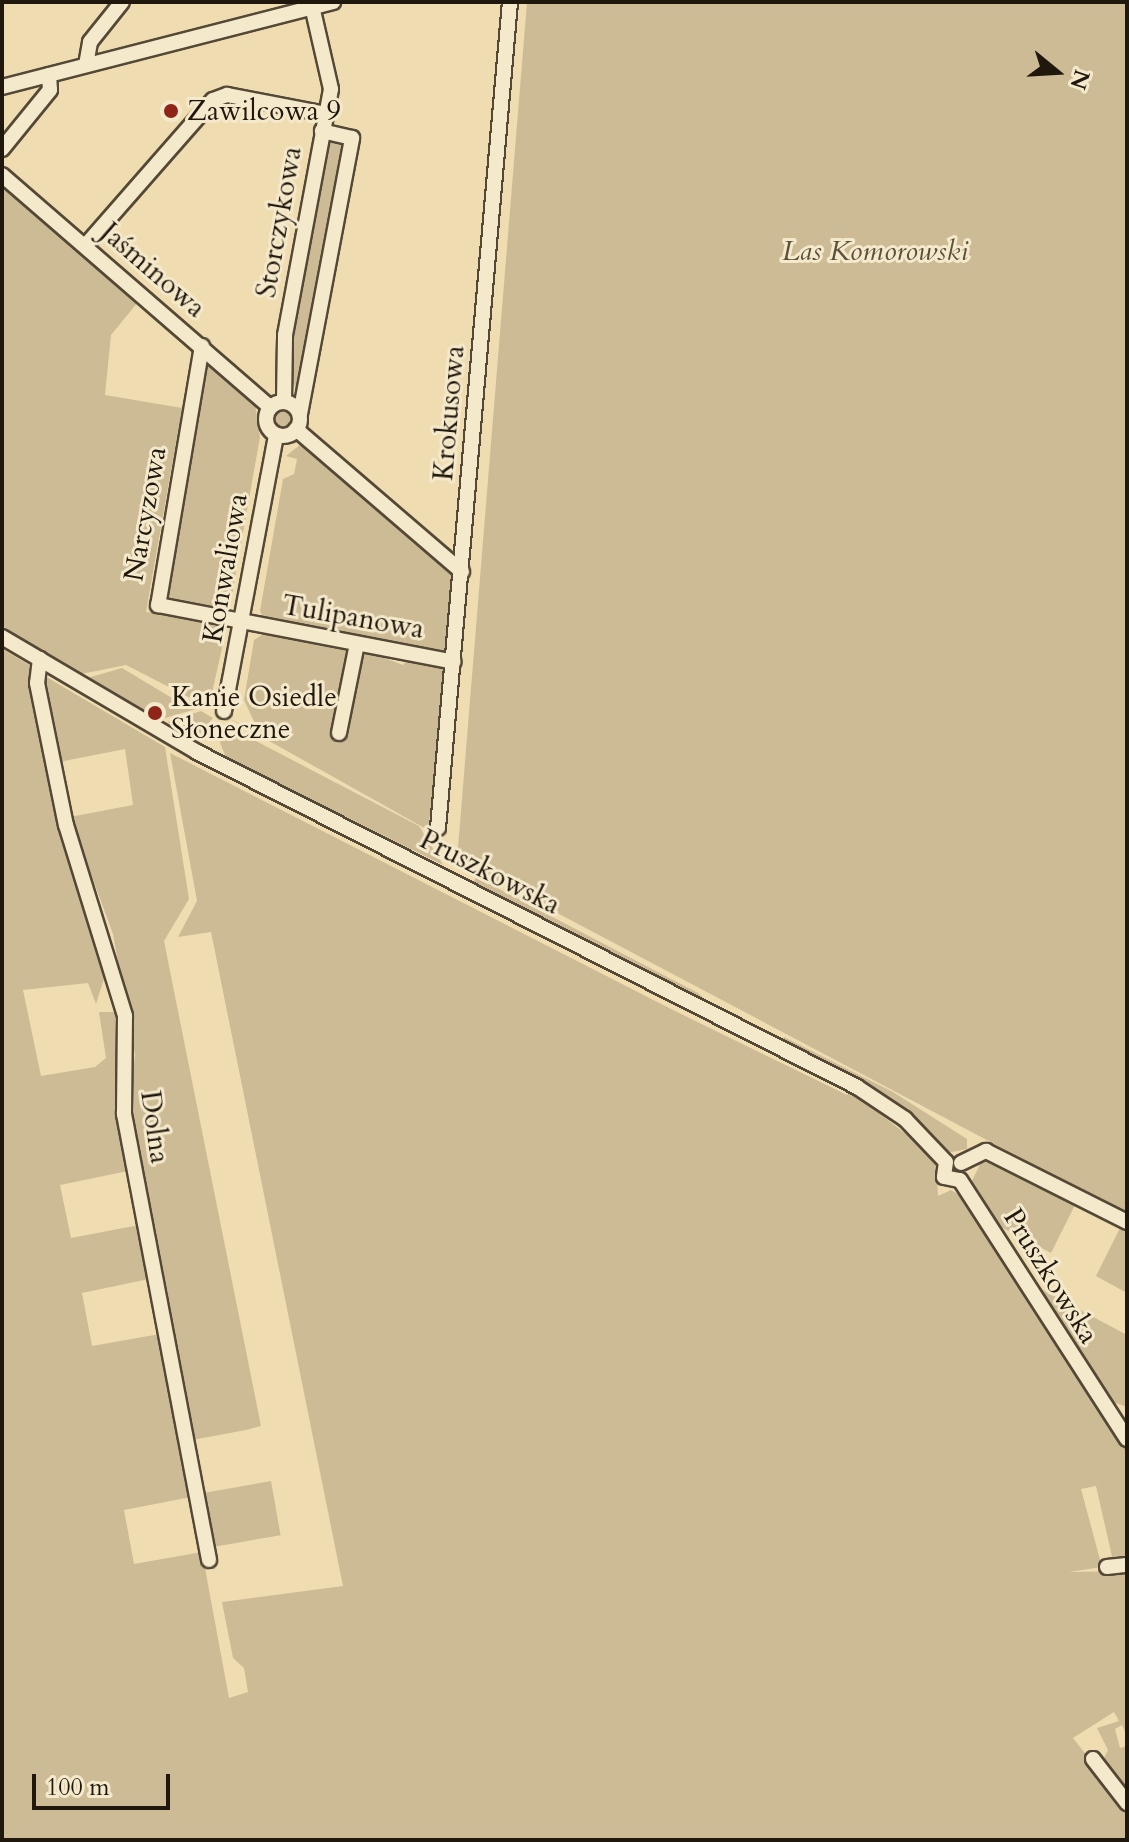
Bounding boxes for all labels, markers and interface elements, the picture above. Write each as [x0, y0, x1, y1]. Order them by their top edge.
north arrow [1017, 32, 1097, 112]
text: N [1063, 66, 1097, 93]
place label: Zawilcowa 9 [187, 94, 341, 128]
marker: Zawilcowa 9 [162, 102, 180, 120]
street label: Storczykowa [249, 144, 309, 300]
street label: Jaśminowa [94, 215, 212, 325]
park label: Las Komorowski [782, 234, 968, 268]
street label: Krokusowa [426, 344, 472, 482]
street label: Narcyzowa [117, 444, 173, 584]
street label: Konwaliowa [195, 491, 255, 645]
street label: Tulipanowa [279, 588, 427, 646]
place label: Kanie Osiedle Słoneczne [171, 680, 337, 746]
marker: Kanie Osiedle Słoneczne [146, 704, 164, 722]
street label: Pruszkowska [414, 822, 566, 922]
street label: Dolna [133, 1089, 177, 1165]
street label: Pruszkowska [996, 1202, 1106, 1350]
scale bar [36, 1758, 174, 1808]
text: 100 m [46, 1771, 110, 1804]

